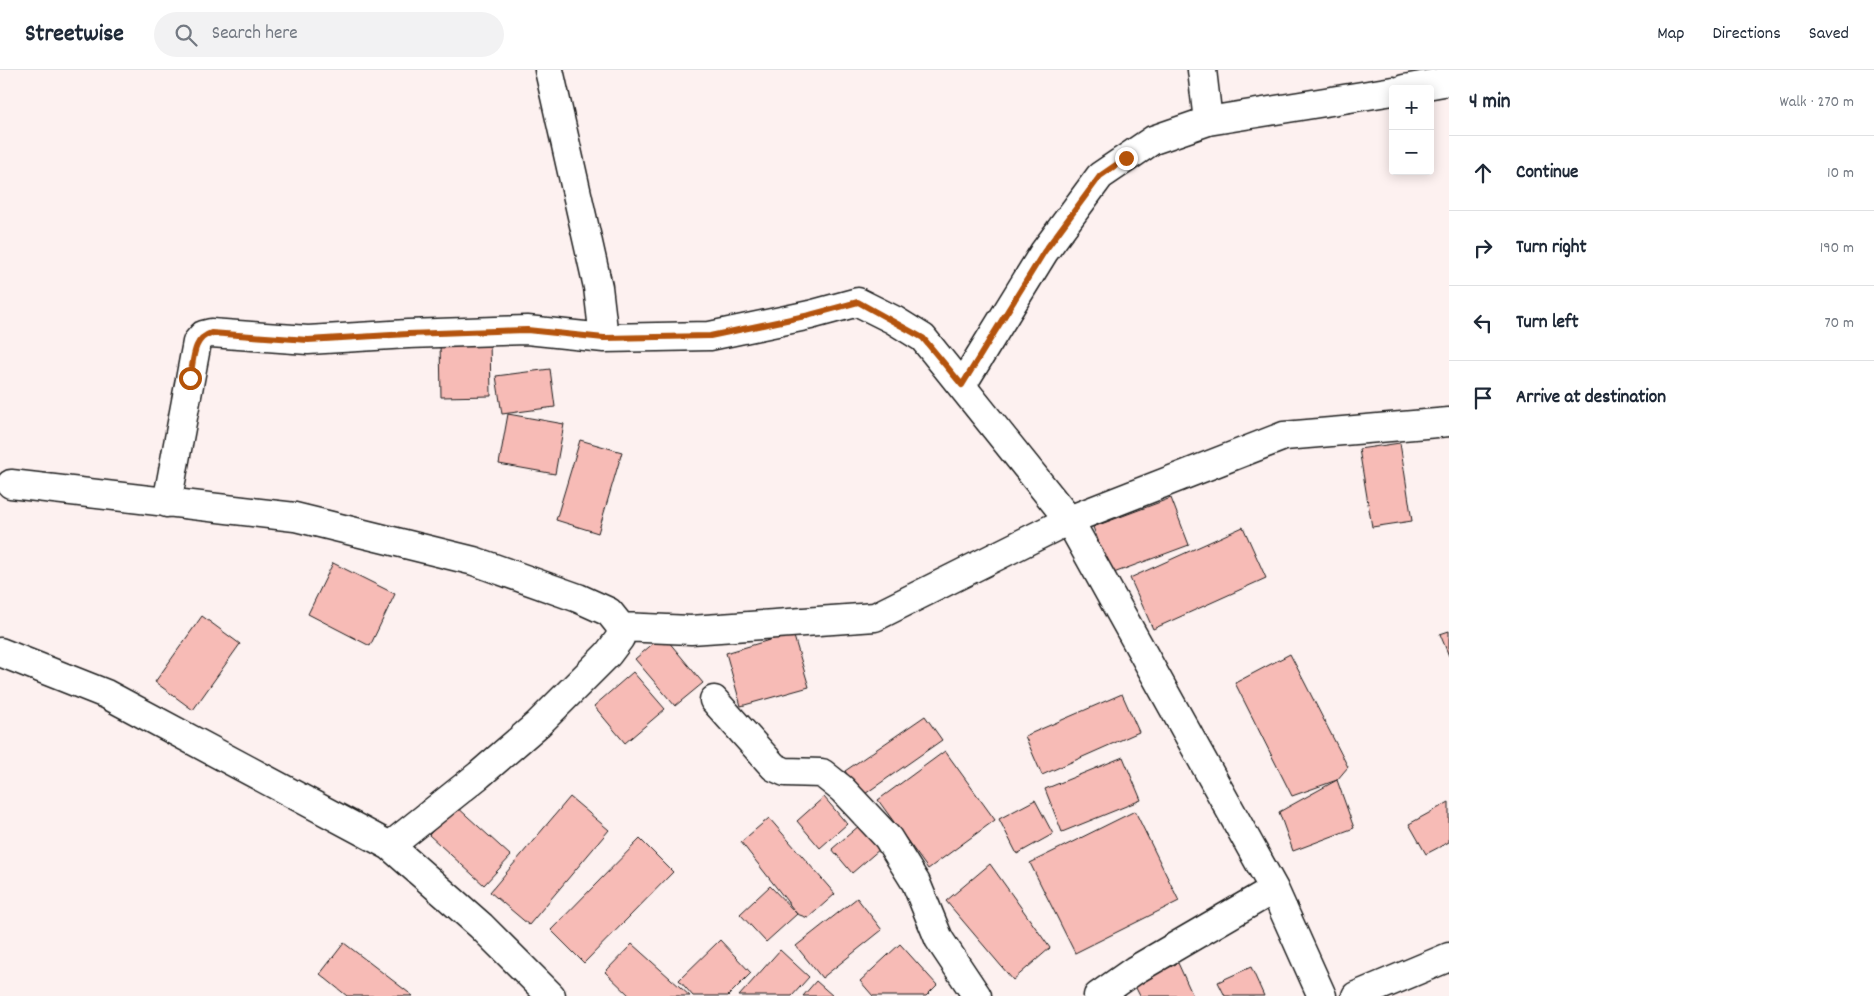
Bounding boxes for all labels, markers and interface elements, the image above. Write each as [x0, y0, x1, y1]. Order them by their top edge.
search box [154, 12, 504, 57]
text: Streetwise [25, 18, 124, 52]
icon: search [172, 21, 200, 49]
text: Search here [212, 21, 298, 48]
text: Map [1657, 22, 1684, 47]
text: Directions [1712, 22, 1781, 47]
text: Saved [1809, 22, 1849, 47]
map controls [1389, 85, 1434, 175]
button: + [1389, 85, 1434, 130]
text: 4 min [1469, 88, 1511, 118]
text: Walk · 270 m [1779, 91, 1854, 114]
button: − [1389, 130, 1434, 175]
route end [1115, 147, 1138, 170]
icon: ahead [1469, 159, 1497, 187]
text: Continue [1516, 160, 1578, 187]
text: 10 m [1827, 162, 1854, 185]
icon: right [1469, 234, 1497, 262]
text: Turn right [1516, 235, 1587, 262]
text: 190 m [1820, 237, 1854, 260]
icon: left [1469, 309, 1497, 337]
text: Turn left [1516, 310, 1579, 337]
text: 70 m [1824, 312, 1854, 335]
route start [179, 367, 202, 390]
icon: arrive [1469, 384, 1497, 412]
text: Arrive at destination [1516, 385, 1666, 412]

